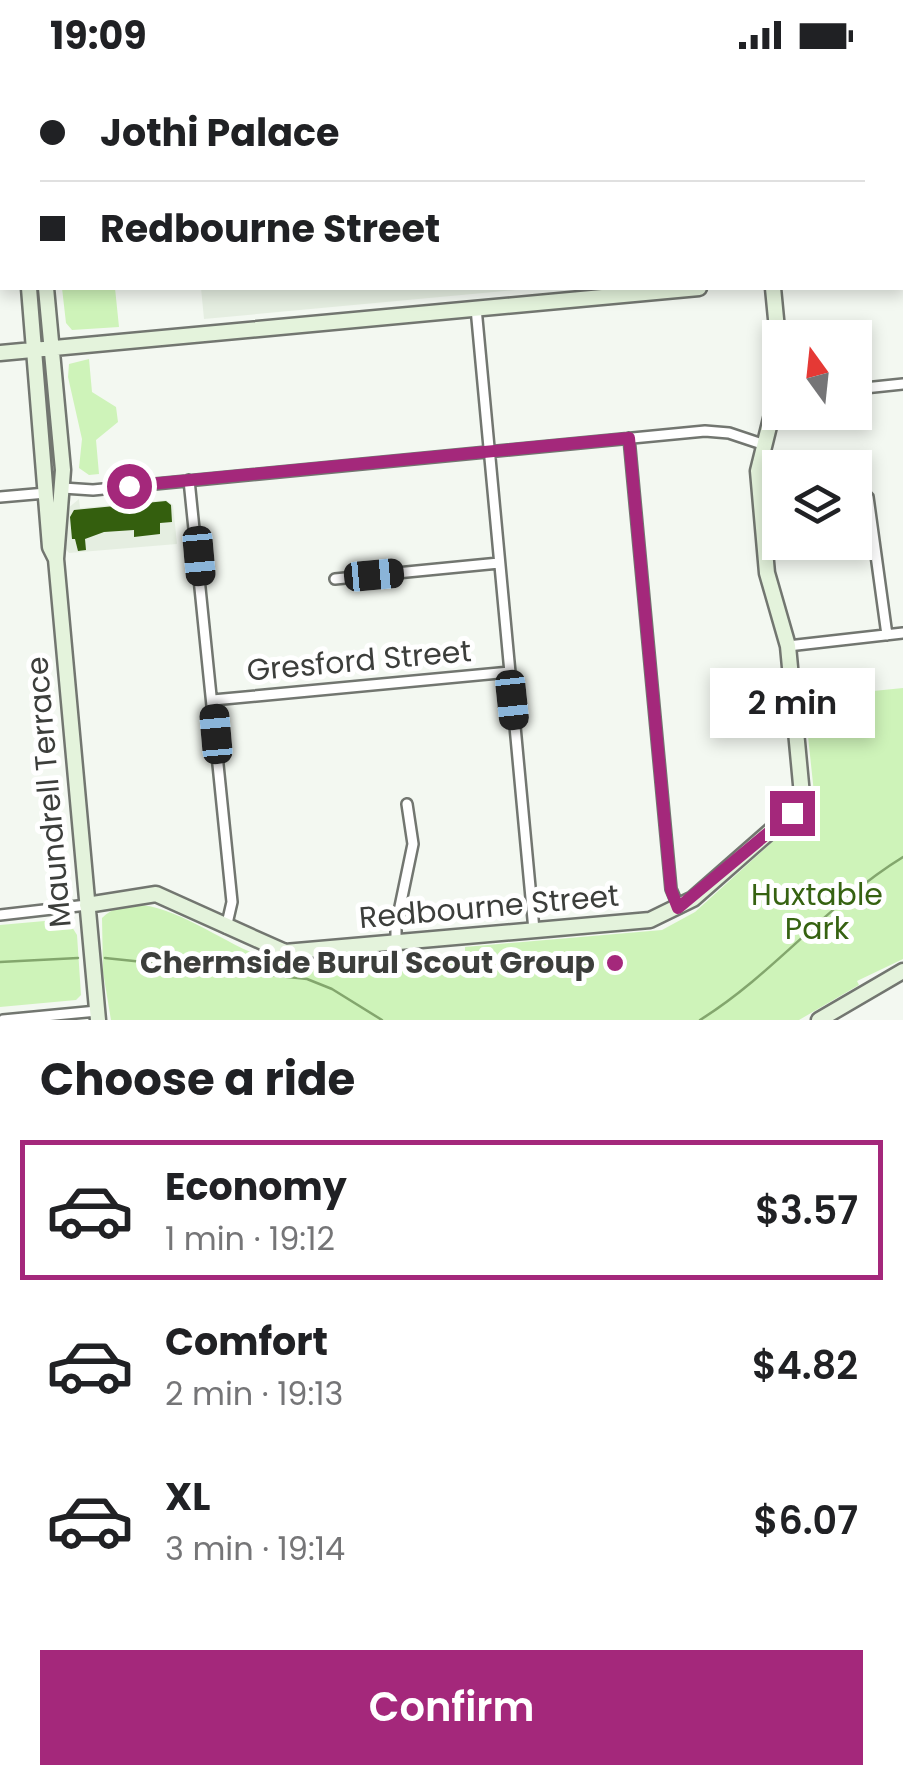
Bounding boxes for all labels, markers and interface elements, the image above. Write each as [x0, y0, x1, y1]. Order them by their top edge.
text: 19:09 [50, 9, 147, 62]
text: Jothi Palace [100, 106, 339, 159]
text: Redbourne Street [100, 202, 440, 255]
north arrow [762, 320, 872, 430]
map controls [762, 320, 872, 560]
button: layers [762, 450, 872, 560]
route start [107, 464, 152, 509]
car [181, 525, 217, 587]
car [343, 557, 405, 593]
street label: Gresford Street [245, 629, 473, 692]
street label: Maundrell Terrace [15, 655, 82, 929]
callout: 2 min [710, 668, 874, 738]
car [494, 669, 530, 731]
text: 2 min [748, 680, 837, 725]
car [198, 703, 234, 765]
route end [770, 791, 815, 836]
park label: Huxtable Park [751, 873, 883, 950]
street label: Redbourne Street [357, 874, 621, 939]
place label: Chermside Burul Scout Group [140, 941, 595, 984]
marker: Chermside Burul Scout Group [604, 952, 626, 974]
text: Choose a ride [40, 1048, 355, 1111]
text: Economy [165, 1160, 347, 1213]
icon: car [45, 1165, 135, 1255]
text: $3.57 [755, 1184, 858, 1237]
text: 1 min · 19:12 [165, 1216, 335, 1261]
text: Comfort [165, 1315, 328, 1368]
icon: car [45, 1320, 135, 1410]
text: $4.82 [752, 1339, 858, 1392]
text: 2 min · 19:13 [165, 1371, 343, 1416]
text: XL [165, 1470, 210, 1523]
icon: car [45, 1475, 135, 1565]
text: $6.07 [754, 1494, 858, 1547]
text: 3 min · 19:14 [165, 1526, 345, 1571]
button: Confirm [40, 1650, 863, 1765]

